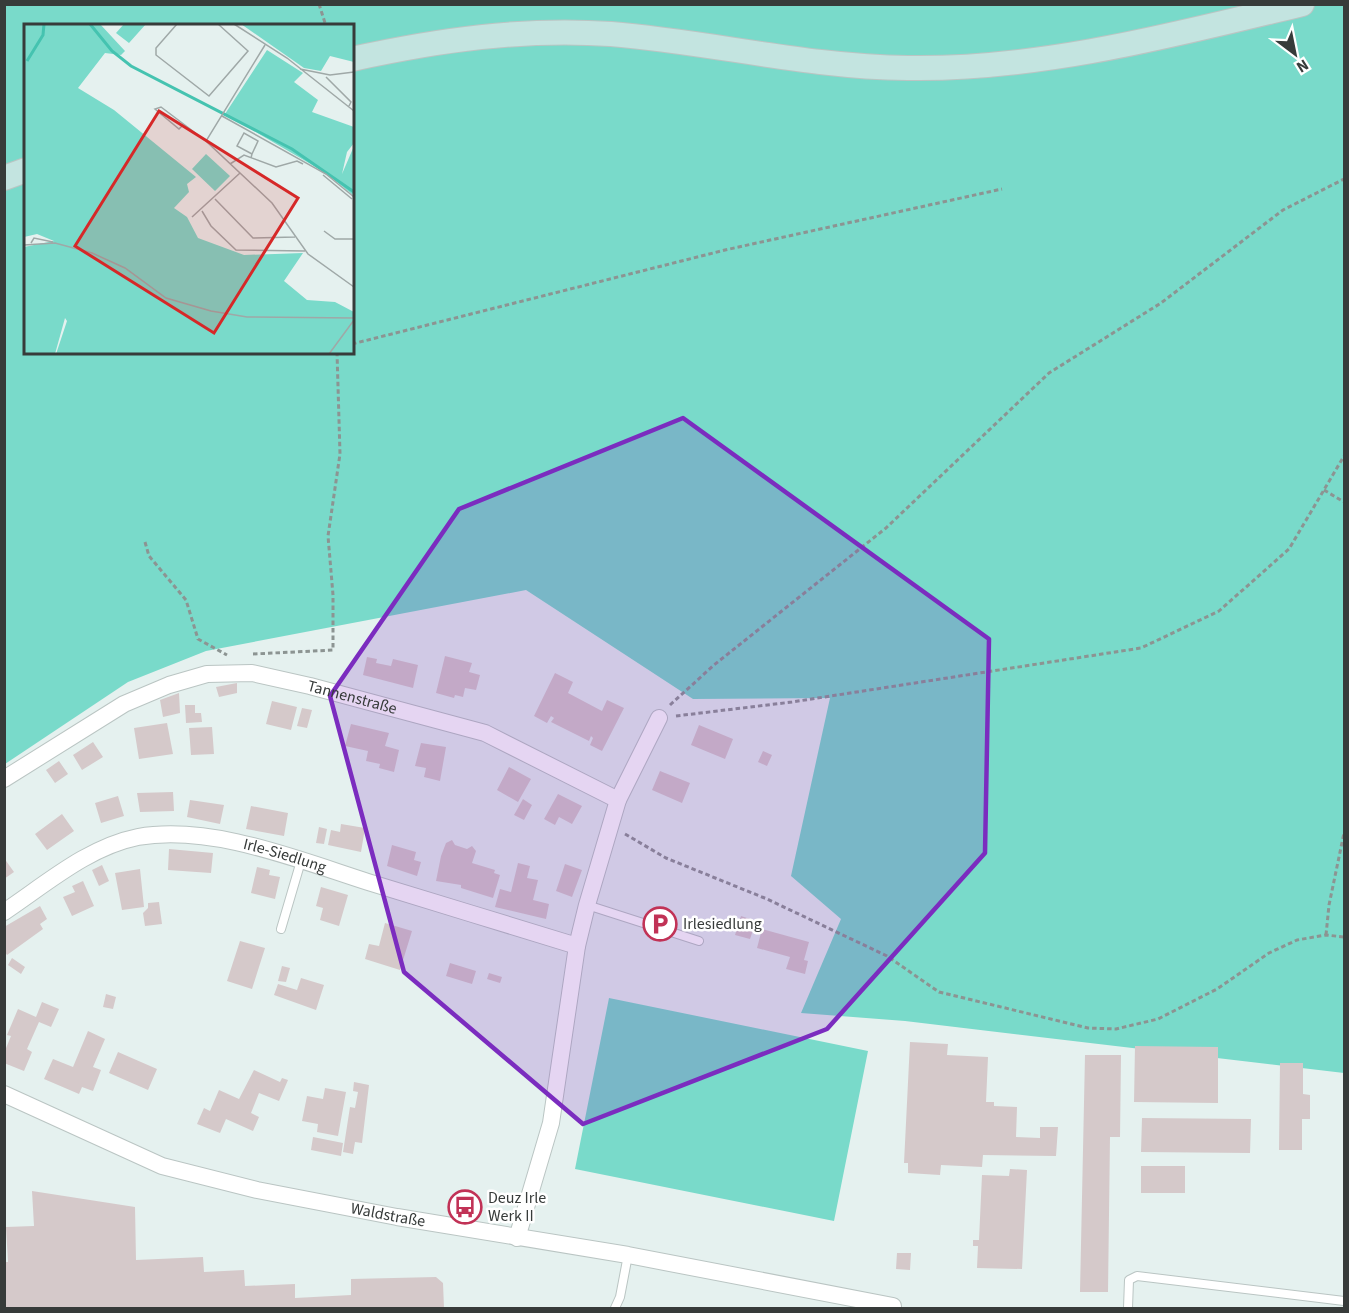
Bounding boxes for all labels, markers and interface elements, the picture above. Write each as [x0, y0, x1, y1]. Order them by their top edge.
inset map [24, 24, 354, 354]
north arrow [1265, 24, 1325, 84]
text: N [1292, 54, 1313, 78]
street label: Tannenstraße [305, 675, 399, 720]
street label: Irle-Siedlung [241, 833, 329, 878]
parking icon: Irlesiedlung [642, 906, 678, 942]
place label: Irlesiedlung [683, 913, 762, 935]
place label: Deuz Irle Werk II [488, 1187, 546, 1227]
bus stop icon: Deuz Irle Werk II [447, 1189, 483, 1225]
street label: Waldstraße [349, 1197, 427, 1233]

